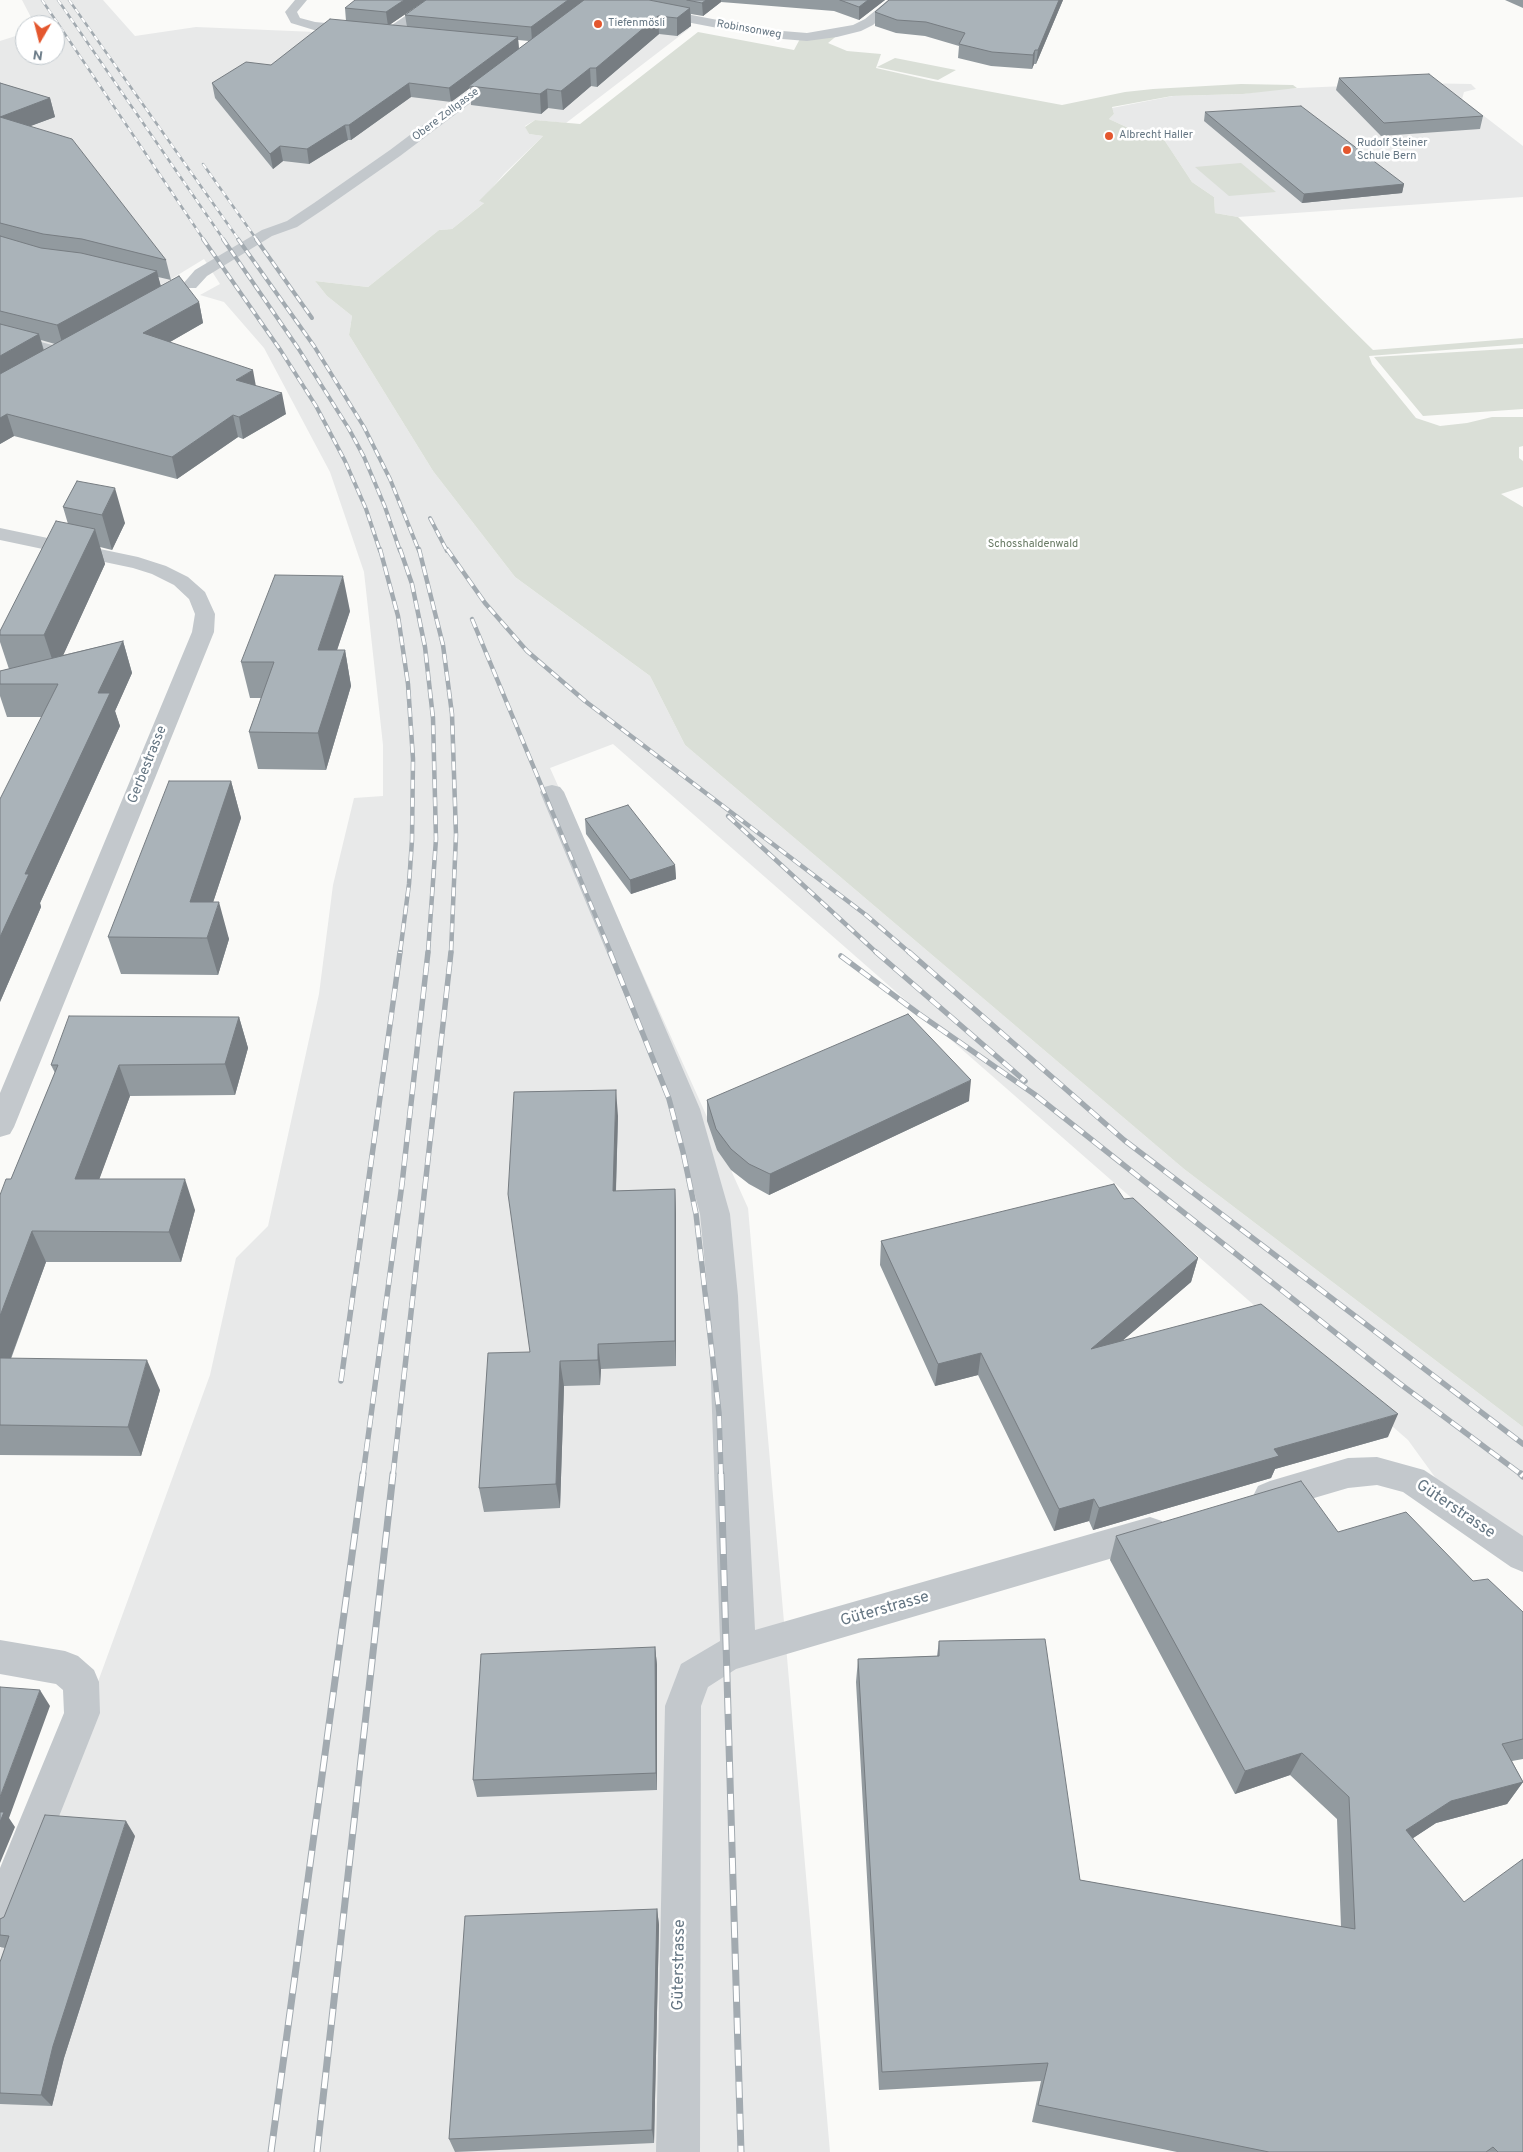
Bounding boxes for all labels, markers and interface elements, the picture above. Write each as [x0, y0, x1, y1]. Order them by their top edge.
north arrow [15, 15, 65, 65]
place label: Tiefenmösli [608, 17, 665, 31]
marker: Tiefenmösli [592, 18, 604, 30]
street label: Robinsonweg [716, 18, 782, 42]
text: N [32, 45, 44, 63]
street label: Obere Zollgasse [410, 86, 482, 144]
place label: Albrecht Haller [1119, 129, 1193, 143]
marker: Albrecht Haller [1103, 130, 1115, 142]
place label: Rudolf Steiner Schule Bern [1357, 137, 1428, 163]
marker: Rudolf Steiner Schule Bern [1341, 144, 1353, 156]
park label: Schosshaldenwald [988, 538, 1078, 552]
street label: Gerbestrasse [125, 724, 171, 806]
street label: Güterstrasse [1412, 1477, 1498, 1543]
street label: Güterstrasse [838, 1588, 932, 1632]
street label: Güterstrasse [670, 1919, 690, 2011]

